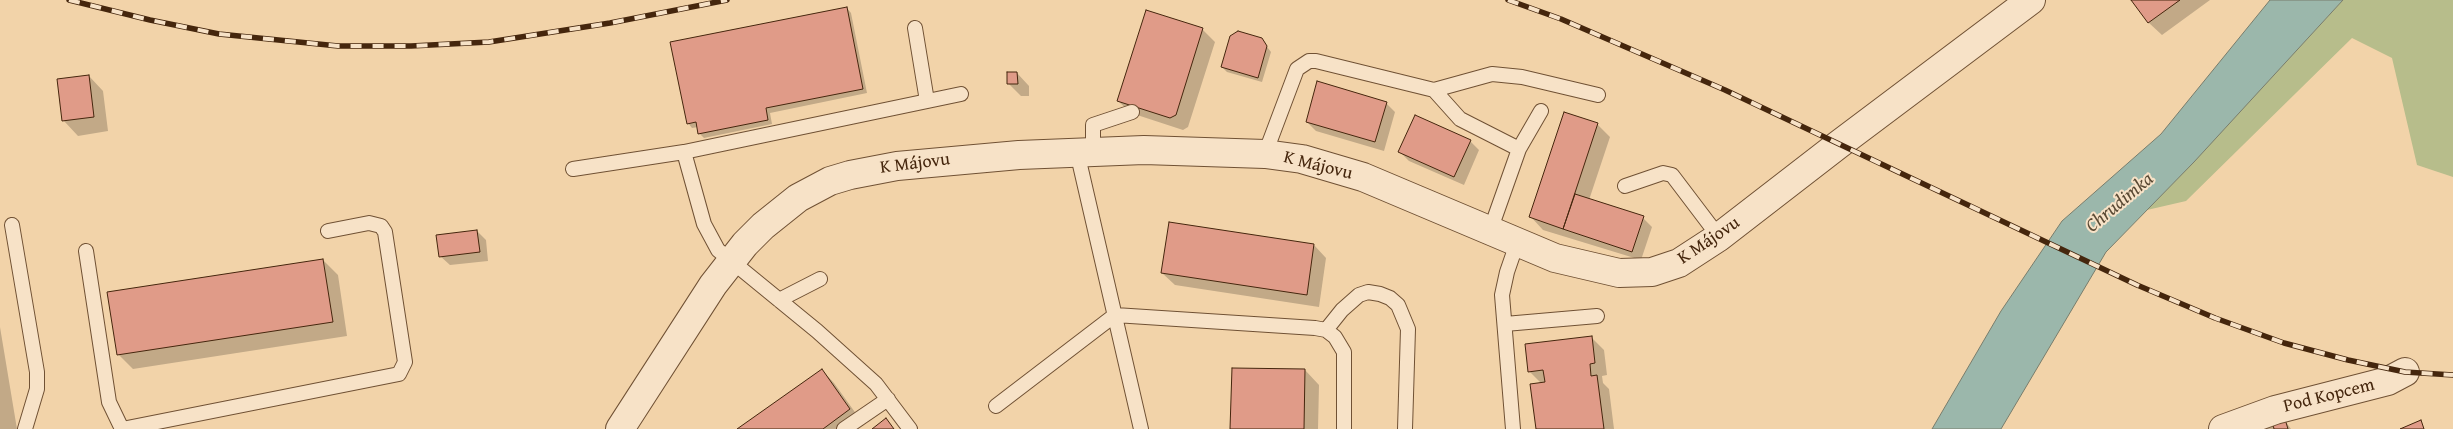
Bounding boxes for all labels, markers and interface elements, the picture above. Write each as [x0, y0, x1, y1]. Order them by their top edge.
street label: K Májovu [1281, 147, 1355, 185]
street label: K Májovu [879, 149, 951, 179]
water label: Chrudimka [2082, 168, 2158, 238]
street label: K Májovu [1674, 212, 1744, 270]
street label: Pod Kopcem [2281, 374, 2377, 418]

